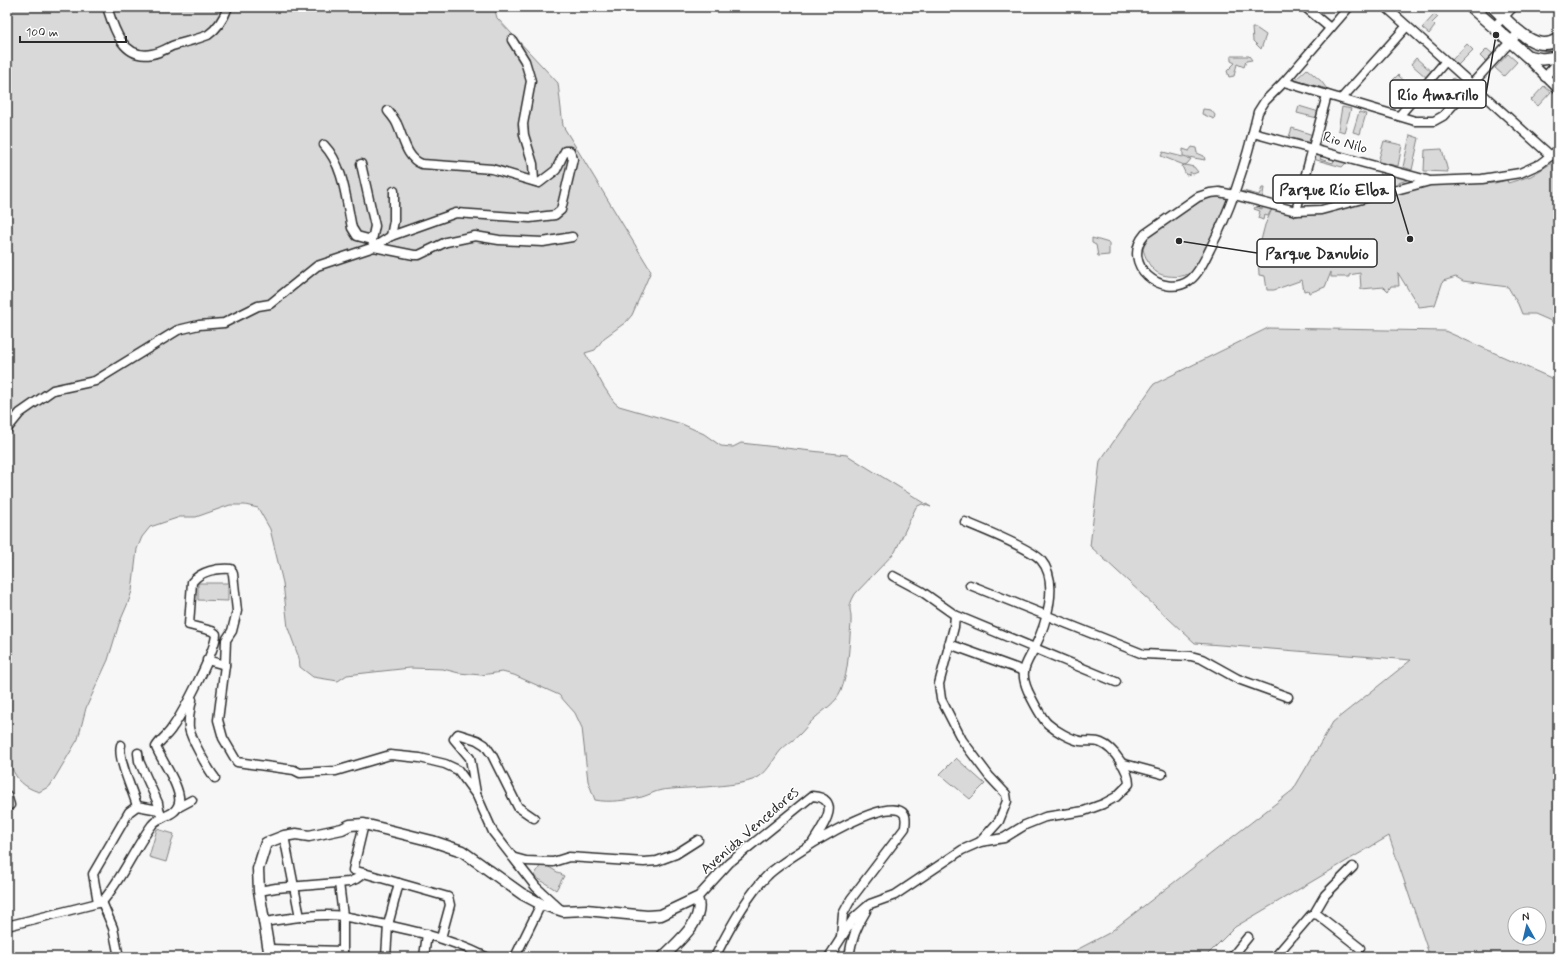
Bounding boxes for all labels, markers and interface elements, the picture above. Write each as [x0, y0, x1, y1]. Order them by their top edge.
scale bar [20, 18, 126, 44]
text: 100 m [26, 25, 58, 41]
callout: Río Amarillo [1390, 80, 1486, 108]
text: Río Amarillo [1397, 85, 1479, 106]
street label: Rio Nilo [1320, 127, 1370, 159]
callout: Parque Río Elba [1273, 175, 1395, 203]
text: Parque Río Elba [1279, 180, 1389, 201]
callout: Parque Danubio [1257, 239, 1377, 267]
text: Parque Danubio [1265, 244, 1369, 265]
street label: Avenida Vencedores [696, 783, 804, 879]
north arrow [1507, 906, 1547, 946]
text: N [1521, 910, 1530, 925]

